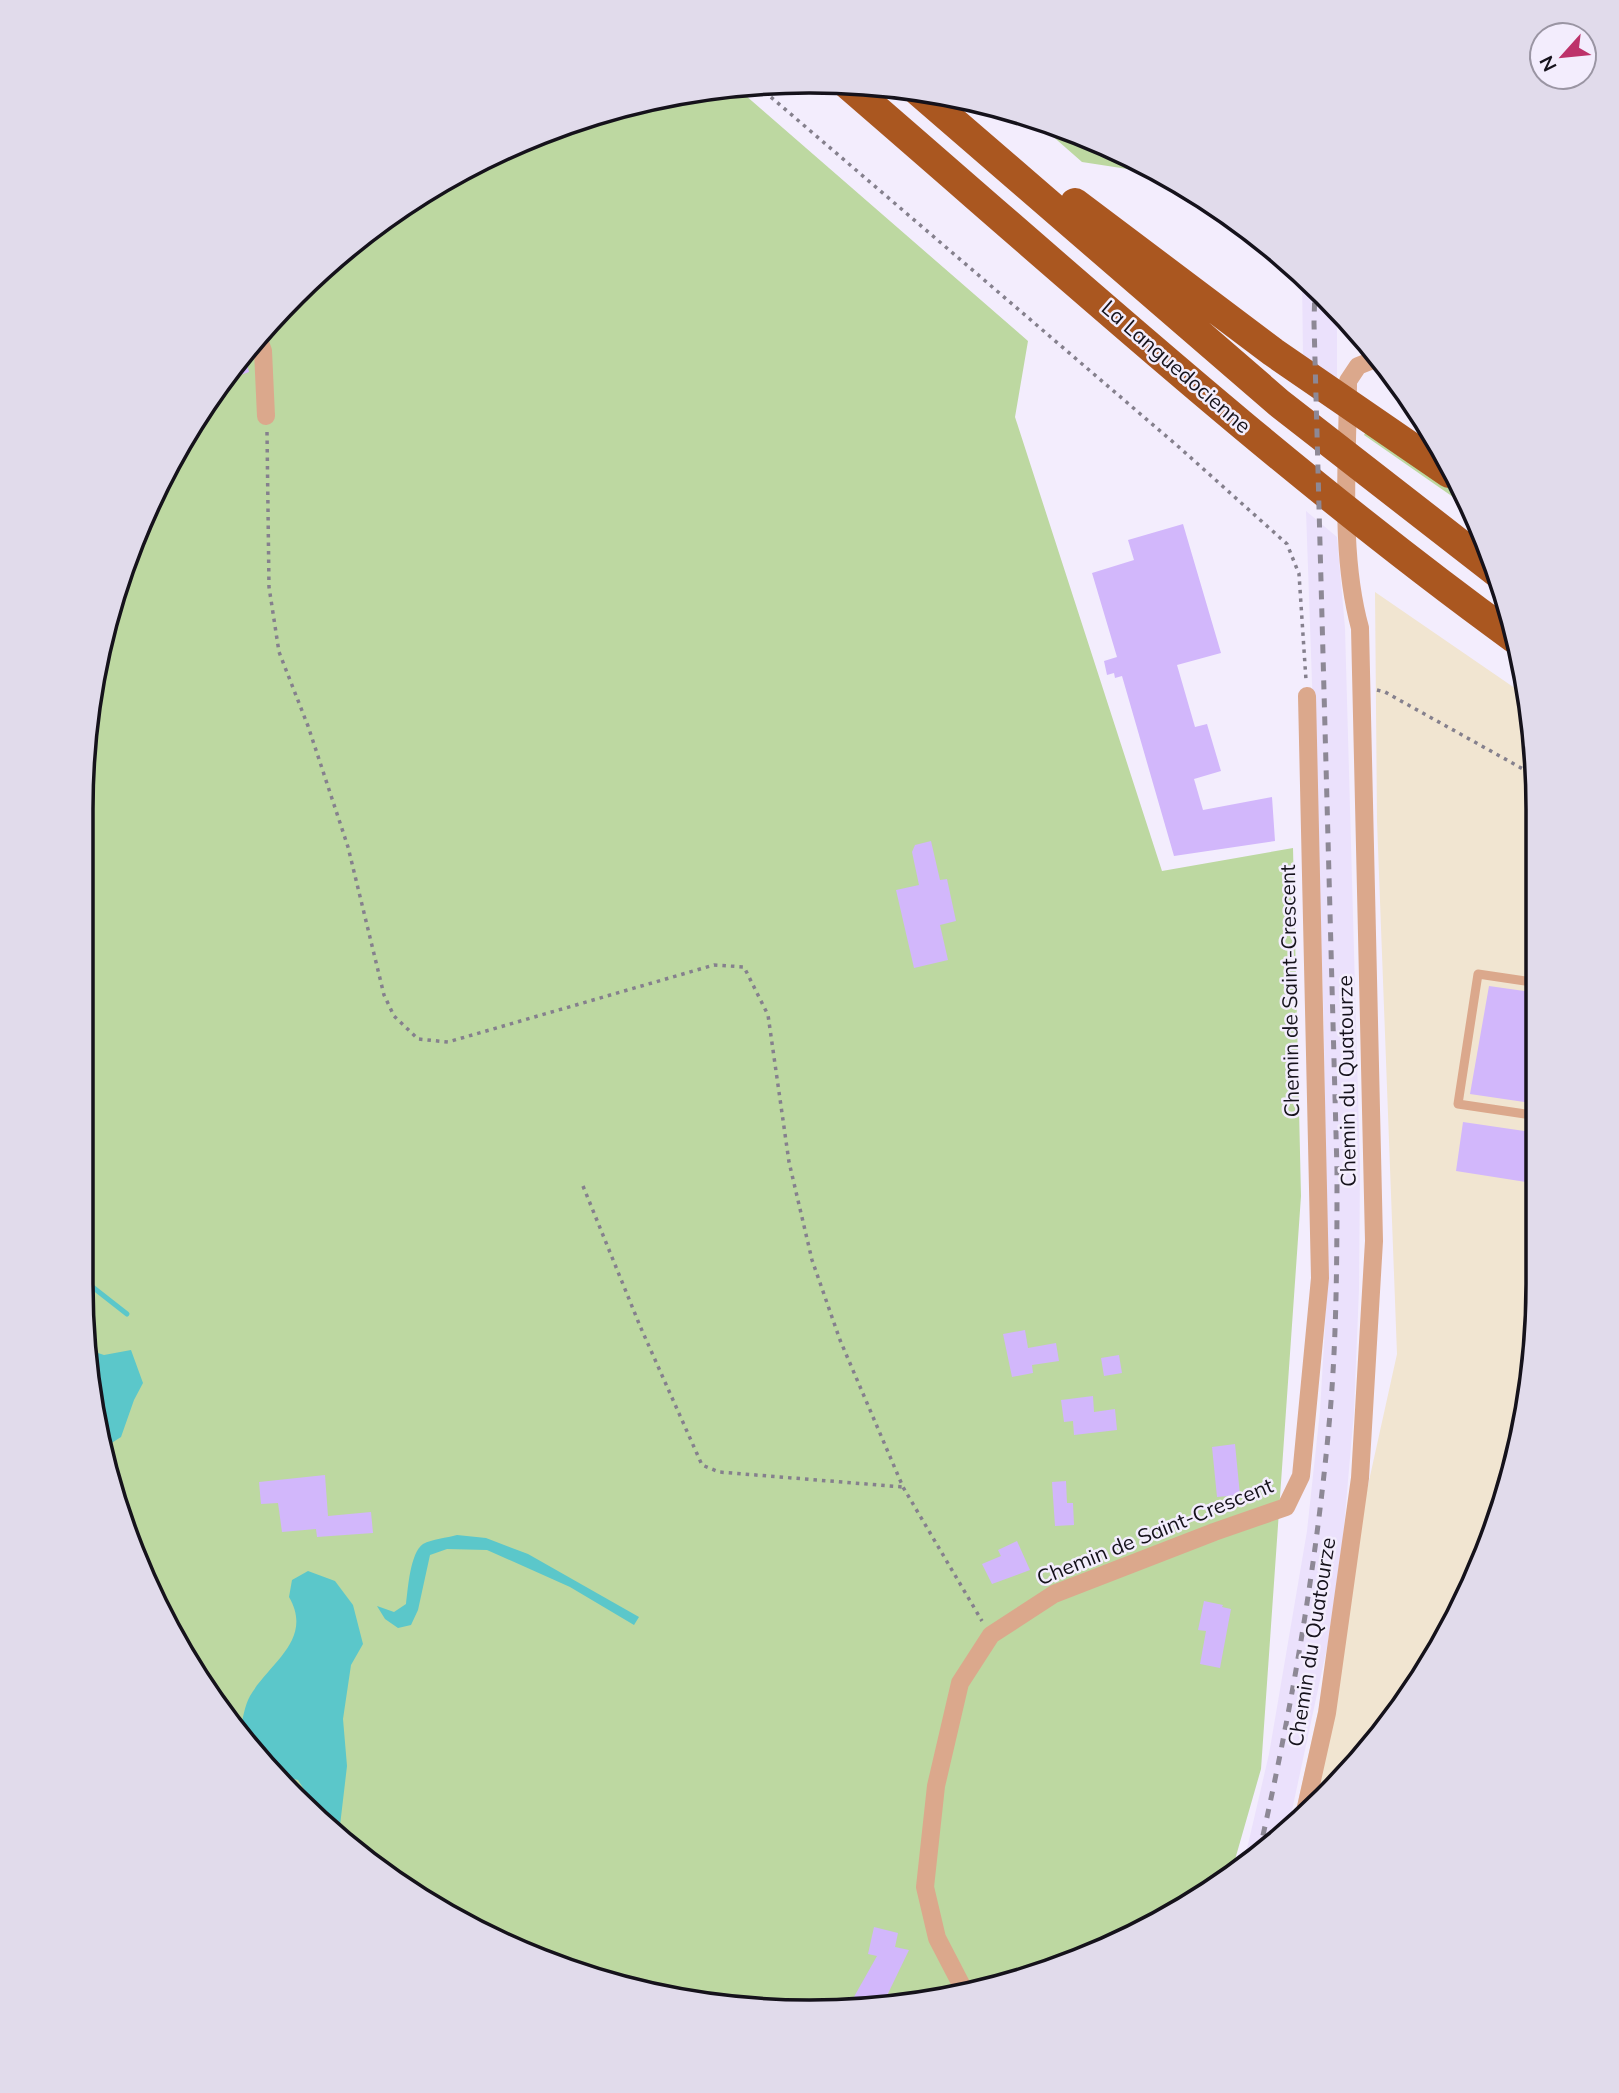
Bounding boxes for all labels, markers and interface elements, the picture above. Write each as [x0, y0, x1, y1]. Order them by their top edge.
north arrow [1528, 21, 1598, 91]
text: N [1534, 52, 1562, 76]
street label: La Languedocienne [1097, 294, 1257, 438]
street label: Chemin de Saint-Crescent [1274, 864, 1304, 1118]
street label: Chemin du Quatourze [1331, 975, 1361, 1187]
street label: Chemin de Saint-Crescent [1033, 1472, 1277, 1590]
street label: Chemin du Quatourze [1282, 1535, 1340, 1748]

